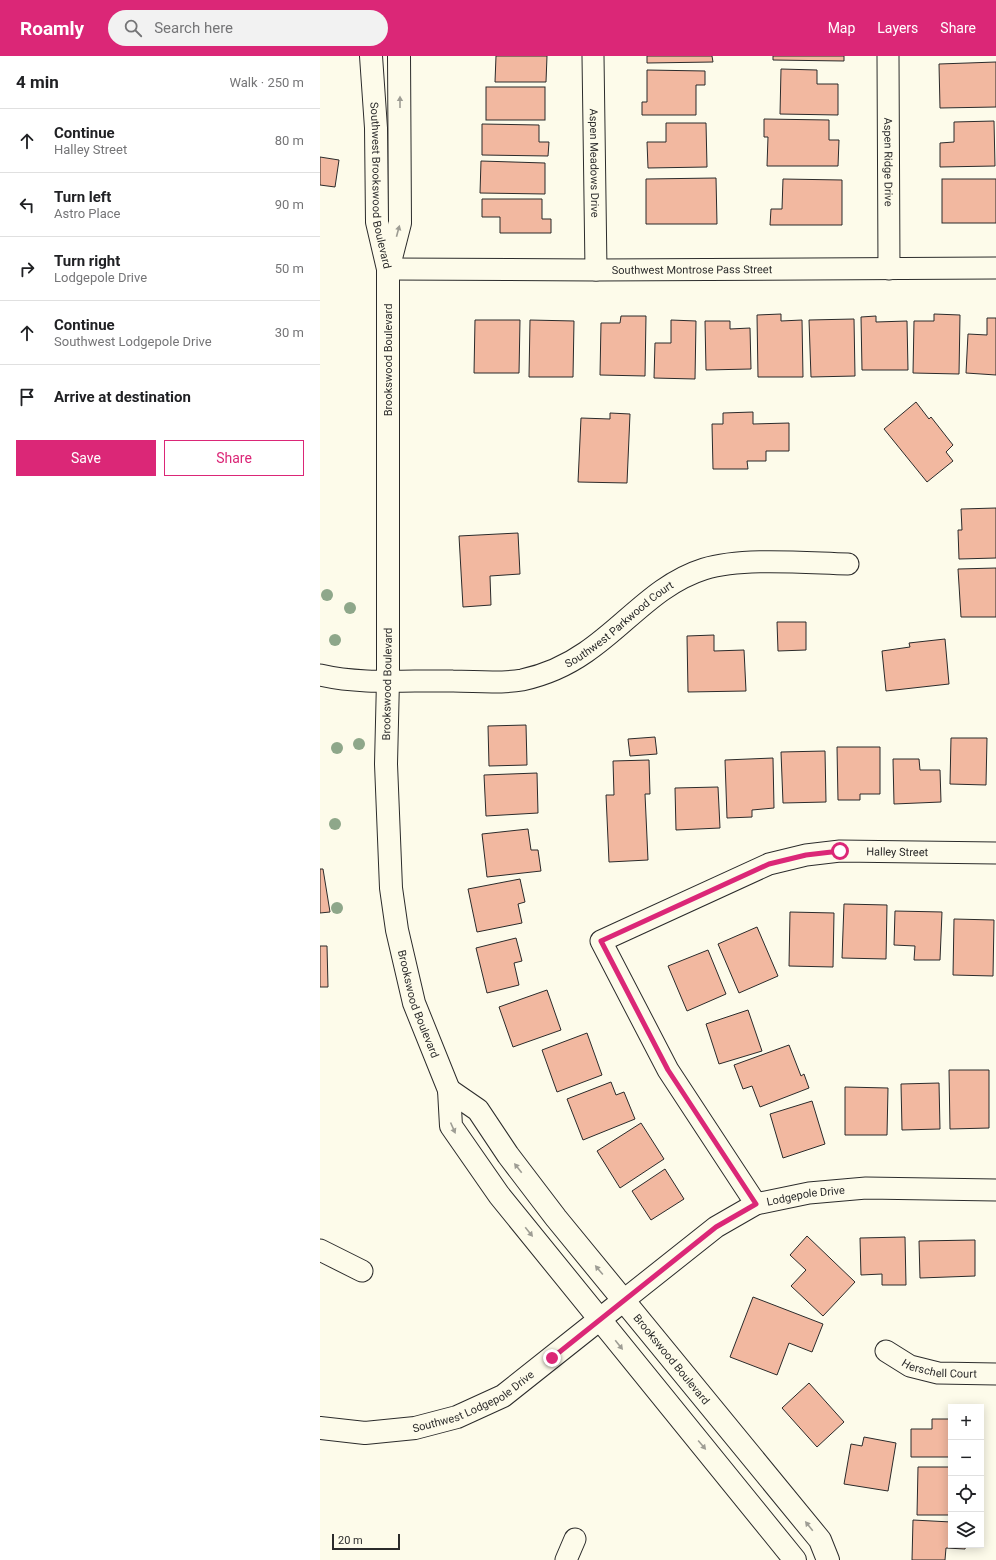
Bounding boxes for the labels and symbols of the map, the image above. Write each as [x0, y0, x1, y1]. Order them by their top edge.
one-way arrow [397, 95, 403, 108]
street label: Southwest Brookswood Boulevard [367, 102, 394, 270]
street label: Aspen Meadows Drive [587, 108, 601, 218]
street label: Aspen Ridge Drive [881, 118, 895, 207]
one-way arrow [396, 225, 402, 238]
street label: Southwest Montrose Pass Street [612, 263, 773, 277]
street label: Brookswood Boulevard [382, 304, 395, 416]
street label: Southwest Parkwood Court [563, 578, 676, 671]
street label: Brookswood Boulevard [380, 628, 395, 740]
route start [831, 842, 849, 860]
street label: Halley Street [866, 845, 929, 859]
street label: Brookswood Boulevard [395, 949, 441, 1060]
one-way arrow [450, 1122, 456, 1134]
one-way arrow [514, 1162, 522, 1173]
street label: Lodgepole Drive [765, 1184, 845, 1209]
one-way arrow [525, 1227, 534, 1238]
one-way arrow [595, 1264, 603, 1275]
street label: Brookswood Boulevard [631, 1312, 712, 1407]
one-way arrow [615, 1339, 624, 1350]
route end [543, 1349, 561, 1367]
street label: Herschell Court [899, 1356, 977, 1381]
street label: Southwest Lodgepole Drive [411, 1368, 537, 1435]
one-way arrow [698, 1440, 707, 1450]
one-way arrow [804, 1521, 813, 1532]
scale bar [332, 1532, 400, 1551]

